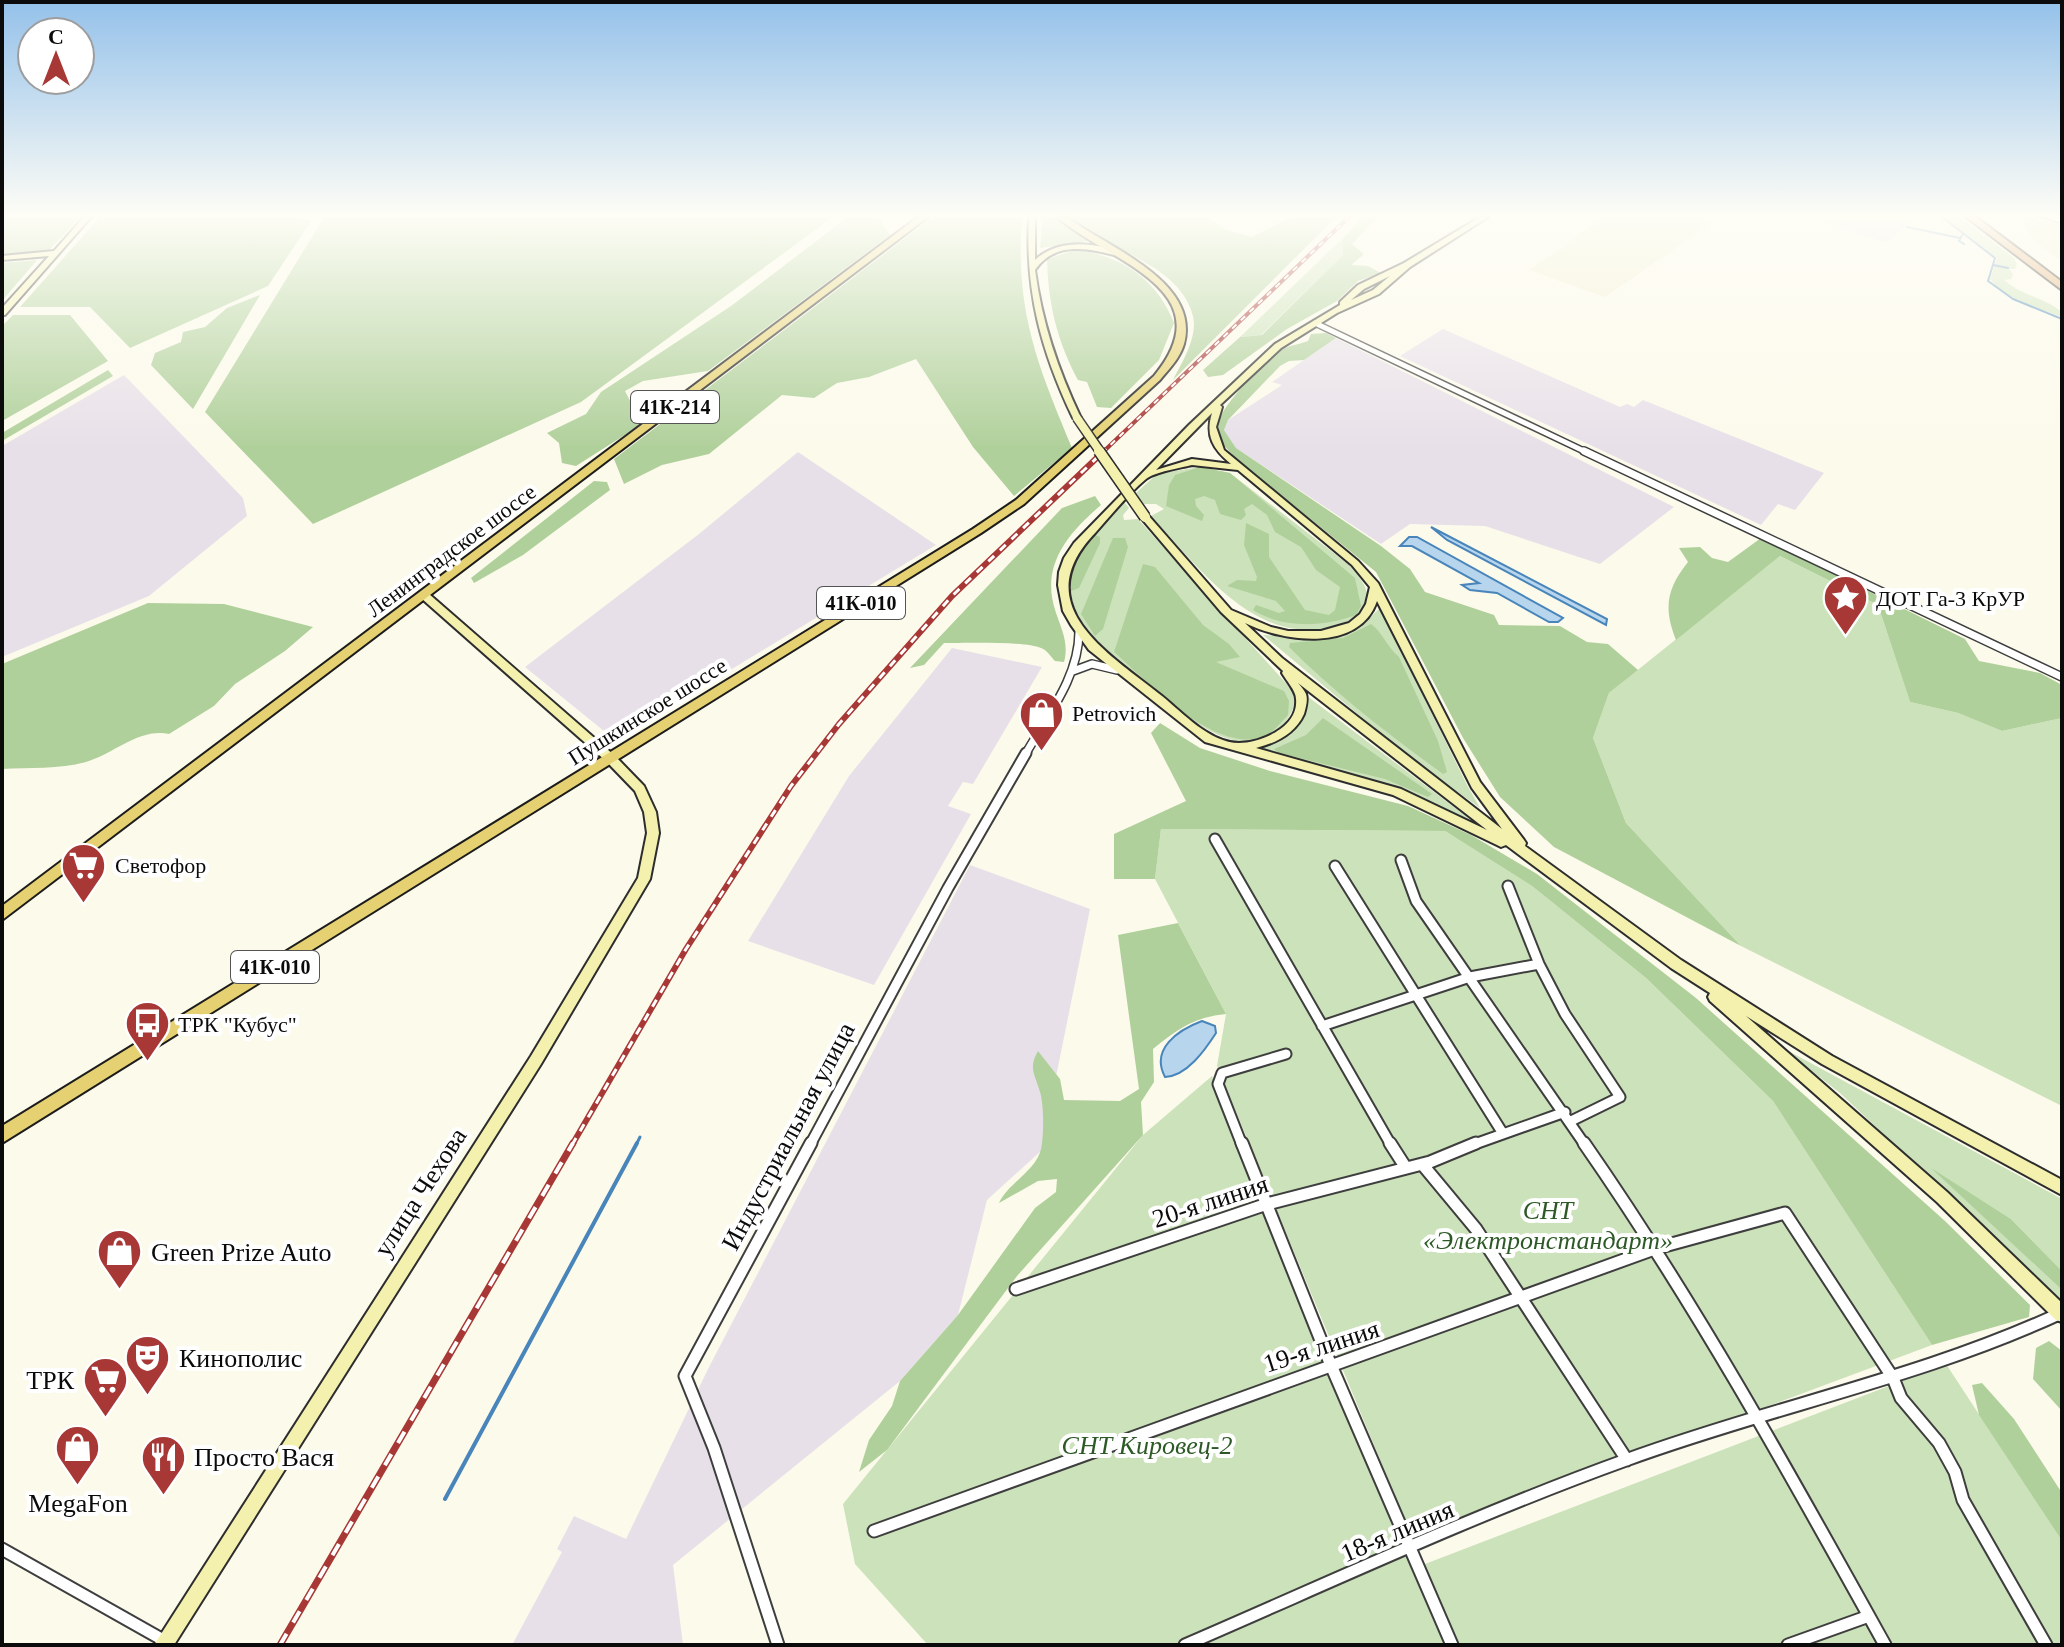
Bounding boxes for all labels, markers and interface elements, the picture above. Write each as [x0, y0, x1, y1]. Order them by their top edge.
north arrow [16, 16, 96, 96]
text: С [48, 24, 64, 49]
road number: 41К-214 [631, 391, 719, 423]
street label: Ленинградское шоссе [362, 479, 541, 622]
place icon: ДОТ Га-3 КрУР [1821, 574, 1869, 637]
place label: ДОТ Га-3 КрУР [1876, 586, 2025, 611]
road number: 41К-010 [817, 587, 905, 619]
street label: Пушкинское шоссе [563, 653, 731, 770]
shop icon: Petrovich [1017, 689, 1065, 752]
place label: Petrovich [1072, 701, 1156, 726]
supermarket icon: Светофор [60, 841, 108, 904]
place label: Светофор [115, 853, 206, 878]
road number: 41К-010 [231, 951, 319, 983]
bus stop icon: ТРК "Кубус" [123, 1000, 171, 1063]
place label: ТРК "Кубус" [178, 1012, 297, 1037]
street label: Индустриальная улица [716, 1017, 861, 1255]
street label: улица Чехова [368, 1122, 473, 1262]
street label: 20-я линия [1149, 1169, 1272, 1234]
park label: СНТ «Электронстандарт» [1423, 1196, 1673, 1255]
shop icon: Green Prize Auto [96, 1228, 144, 1291]
place label: Green Prize Auto [151, 1238, 332, 1267]
street label: 19-я линия [1260, 1314, 1383, 1379]
theatre icon: Кинополис [124, 1334, 172, 1397]
place label: Кинополис [179, 1344, 302, 1373]
supermarket icon: ТРК [81, 1356, 129, 1419]
place label: ТРК [26, 1366, 75, 1395]
shop icon: MegaFon [54, 1424, 102, 1487]
park label: СНТ Кировец-2 [1062, 1431, 1232, 1460]
restaurant icon: Просто Вася [139, 1433, 187, 1496]
place label: Просто Вася [194, 1443, 334, 1472]
place label: MegaFon [28, 1489, 128, 1518]
street label: 18-я линия [1336, 1495, 1458, 1568]

